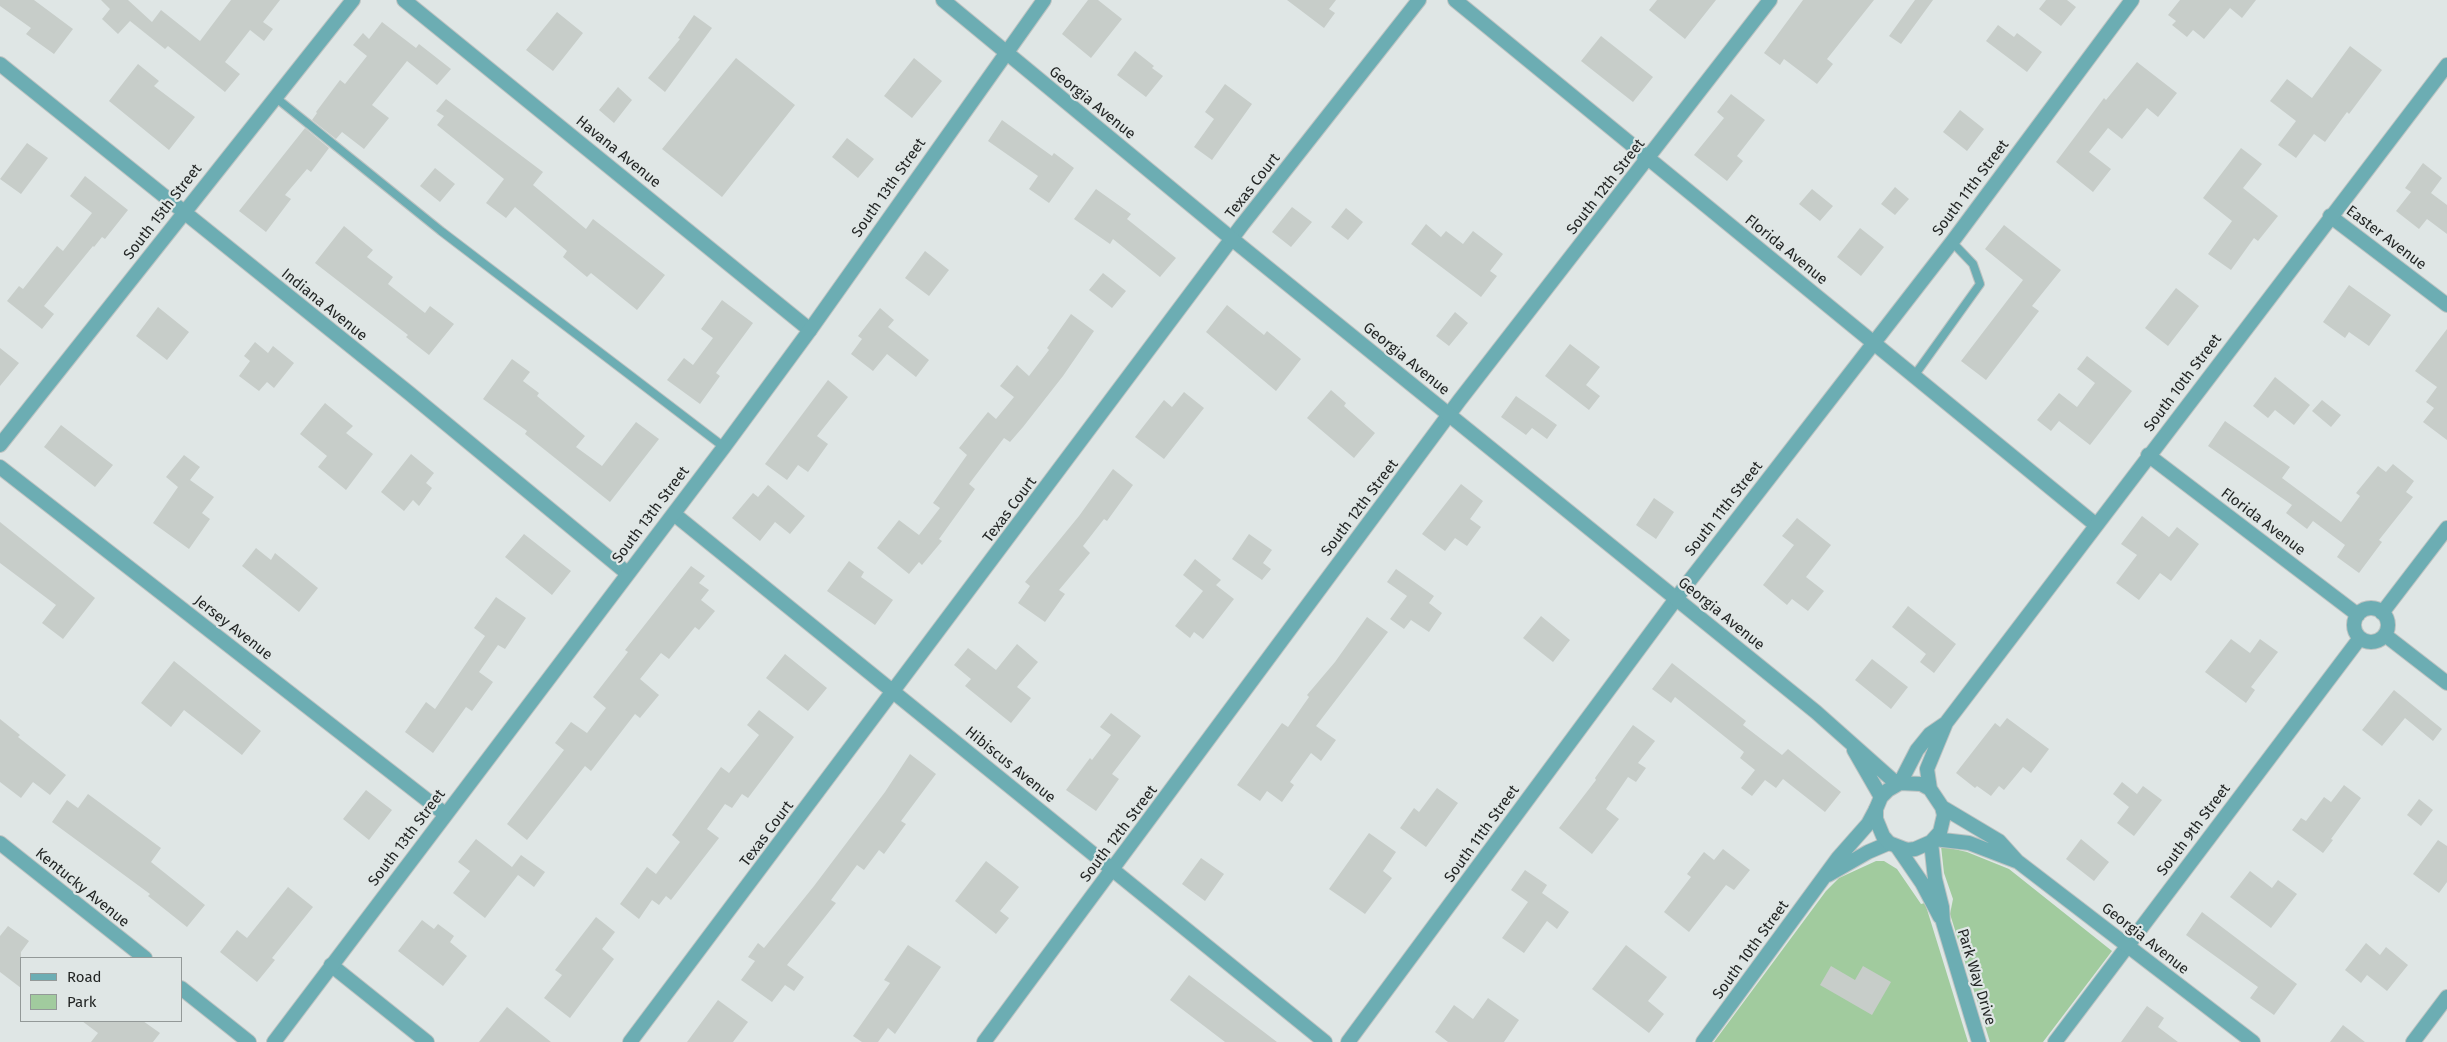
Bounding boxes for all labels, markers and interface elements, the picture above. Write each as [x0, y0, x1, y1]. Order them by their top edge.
street label: Georgia Avenue [1045, 63, 1139, 143]
street label: Havana Avenue [572, 112, 664, 192]
street label: South 13th Street [848, 135, 930, 241]
street label: South 12th Street [1563, 136, 1649, 238]
street label: South 11th Street [1929, 136, 2013, 240]
street label: Texas Court [1222, 150, 1284, 222]
street label: South 15th Street [120, 161, 206, 263]
street label: Easter Avenue [2342, 202, 2430, 274]
street label: Florida Avenue [1741, 211, 1831, 289]
street label: Indiana Avenue [277, 265, 371, 345]
street label: Georgia Avenue [1359, 319, 1453, 399]
street label: South 10th Street [2140, 331, 2226, 435]
street label: South 12th Street [1318, 456, 1402, 560]
street label: South 11th Street [1681, 458, 1767, 560]
street label: South 13th Street [609, 463, 693, 567]
street label: Texas Court [979, 474, 1041, 546]
street label: Florida Avenue [2217, 484, 2309, 560]
street label: Georgia Avenue [1674, 574, 1768, 654]
street label: Jersey Avenue [190, 592, 276, 664]
street label: Hibiscus Avenue [961, 723, 1059, 807]
street label: South 9th Street [2154, 780, 2234, 880]
street label: South 12th Street [1077, 782, 1161, 886]
street label: South 11th Street [1441, 782, 1523, 886]
street label: South 13th Street [365, 786, 449, 890]
street label: Texas Court [736, 798, 798, 870]
street label: Kentucky Avenue [31, 845, 133, 931]
street label: South 10th Street [1709, 897, 1793, 1003]
street label: Georgia Avenue [2098, 899, 2192, 979]
street label: Park Way Drive [1953, 927, 1999, 1027]
legend [20, 957, 182, 1022]
text: Road [67, 968, 102, 986]
text: Park [67, 993, 97, 1011]

